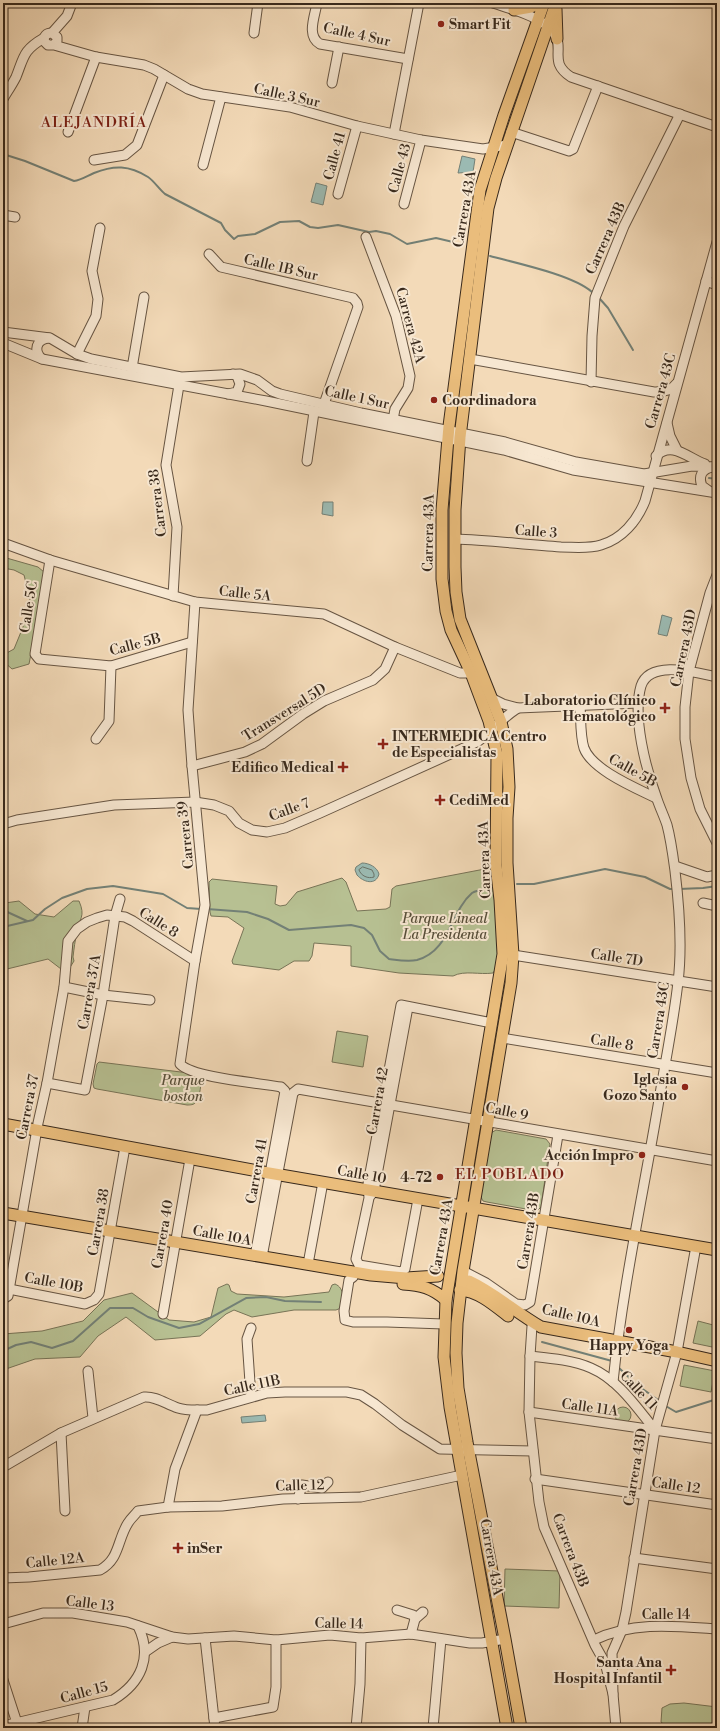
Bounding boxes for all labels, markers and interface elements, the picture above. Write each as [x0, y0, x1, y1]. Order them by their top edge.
place label: Smart Fit [449, 16, 512, 34]
street label: Calle 4 Sur [322, 19, 392, 51]
marker: Smart Fit [436, 19, 446, 29]
street label: Calle 3 Sur [252, 80, 322, 112]
district label: ALEJANDRÍA [40, 112, 147, 132]
street label: Calle 41 [320, 130, 350, 182]
street label: Calle 43 [385, 141, 415, 195]
street label: Carrera 43A [449, 169, 481, 249]
street label: Carrera 43B [582, 199, 630, 278]
street label: Calle 1B Sur [242, 251, 320, 285]
street label: Carrera 42A [391, 285, 429, 366]
street label: Carrera 43C [642, 351, 680, 431]
street label: Calle 1 Sur [323, 382, 391, 414]
place label: Coordinadora [442, 392, 537, 410]
marker: Coordinadora [429, 395, 439, 405]
street label: Carrera 38 [145, 468, 171, 538]
street label: Carrera 43A [419, 494, 439, 572]
street label: Calle 3 [514, 522, 558, 542]
street label: Calle 5C [16, 580, 42, 634]
street label: Calle 5A [218, 582, 272, 606]
street label: Carrera 43D [667, 608, 701, 689]
street label: Calle 5B [108, 629, 163, 660]
street label: Transversal 5D [239, 680, 330, 746]
place label: Laboratorio Clínico Hematológico [524, 692, 656, 726]
marker: Laboratorio Clínico Hematológico [659, 702, 671, 714]
place label: INTERMEDICA Centro de Especialistas [392, 728, 547, 762]
marker: INTERMEDICA Centro de Especialistas [377, 738, 389, 750]
street label: Calle 5B [605, 750, 660, 791]
place label: Edifico Medical [231, 759, 334, 777]
marker: Edifico Medical [337, 761, 349, 773]
place label: CediMed [449, 792, 509, 810]
street label: Calle 7 [267, 794, 312, 826]
marker: CediMed [434, 794, 446, 806]
street label: Carrera 39 [173, 800, 199, 870]
street label: Carrera 43A [475, 820, 495, 899]
street label: Calle 8 [135, 904, 182, 942]
park label: Parque Lineal La Presidenta [401, 910, 488, 944]
street label: Calle 7D [589, 945, 644, 971]
street label: Carrera 37A [75, 953, 106, 1031]
street label: Carrera 43C [644, 980, 674, 1060]
street label: Calle 8 [589, 1031, 635, 1055]
street label: Carrera 42 [363, 1066, 393, 1136]
place label: Iglesia Gozo Santo [603, 1071, 677, 1105]
park label: Parque boston [160, 1072, 205, 1106]
street label: Carrera 37 [13, 1073, 43, 1142]
marker: Iglesia Gozo Santo [680, 1082, 690, 1092]
street label: Calle 9 [484, 1099, 530, 1125]
street label: Carrera 41 [242, 1137, 272, 1205]
place label: Acción Impro [543, 1147, 634, 1165]
marker: Acción Impro [637, 1150, 647, 1160]
street label: Calle 10 [336, 1162, 388, 1188]
district label: EL POBLADO [455, 1165, 565, 1184]
place label: 4-72 [400, 1169, 432, 1187]
marker: 4-72 [435, 1172, 445, 1182]
street label: Carrera 38 [84, 1187, 114, 1257]
street label: Carrera 43B [514, 1191, 544, 1271]
street label: Carrera 43A [426, 1197, 458, 1277]
street label: Carrera 40 [148, 1198, 178, 1270]
street label: Calle 10A [191, 1222, 253, 1250]
street label: Calle 10B [23, 1269, 85, 1297]
street label: Calle 10A [540, 1301, 602, 1332]
marker: Happy Yoga [624, 1325, 634, 1335]
place label: Happy Yoga [589, 1337, 669, 1355]
street label: Calle 11 [615, 1367, 661, 1414]
street label: Calle 11B [222, 1371, 282, 1401]
street label: Calle 11A [560, 1395, 620, 1421]
street label: Carrera 43D [620, 1427, 652, 1508]
street label: Calle 12 [650, 1474, 702, 1498]
street label: Calle 12 [275, 1476, 325, 1496]
street label: Carrera 43B [548, 1511, 592, 1590]
street label: Carrera 43A [475, 1517, 507, 1597]
place label: inSer [187, 1540, 223, 1558]
marker: inSer [172, 1542, 184, 1554]
street label: Calle 12A [25, 1549, 86, 1573]
street label: Calle 13 [65, 1592, 115, 1616]
street label: Calle 14 [642, 1606, 690, 1624]
street label: Calle 14 [314, 1615, 364, 1633]
place label: Santa Ana Hospital Infantil [554, 1654, 662, 1688]
marker: Santa Ana Hospital Infantil [665, 1664, 677, 1676]
street label: Calle 15 [58, 1678, 110, 1708]

